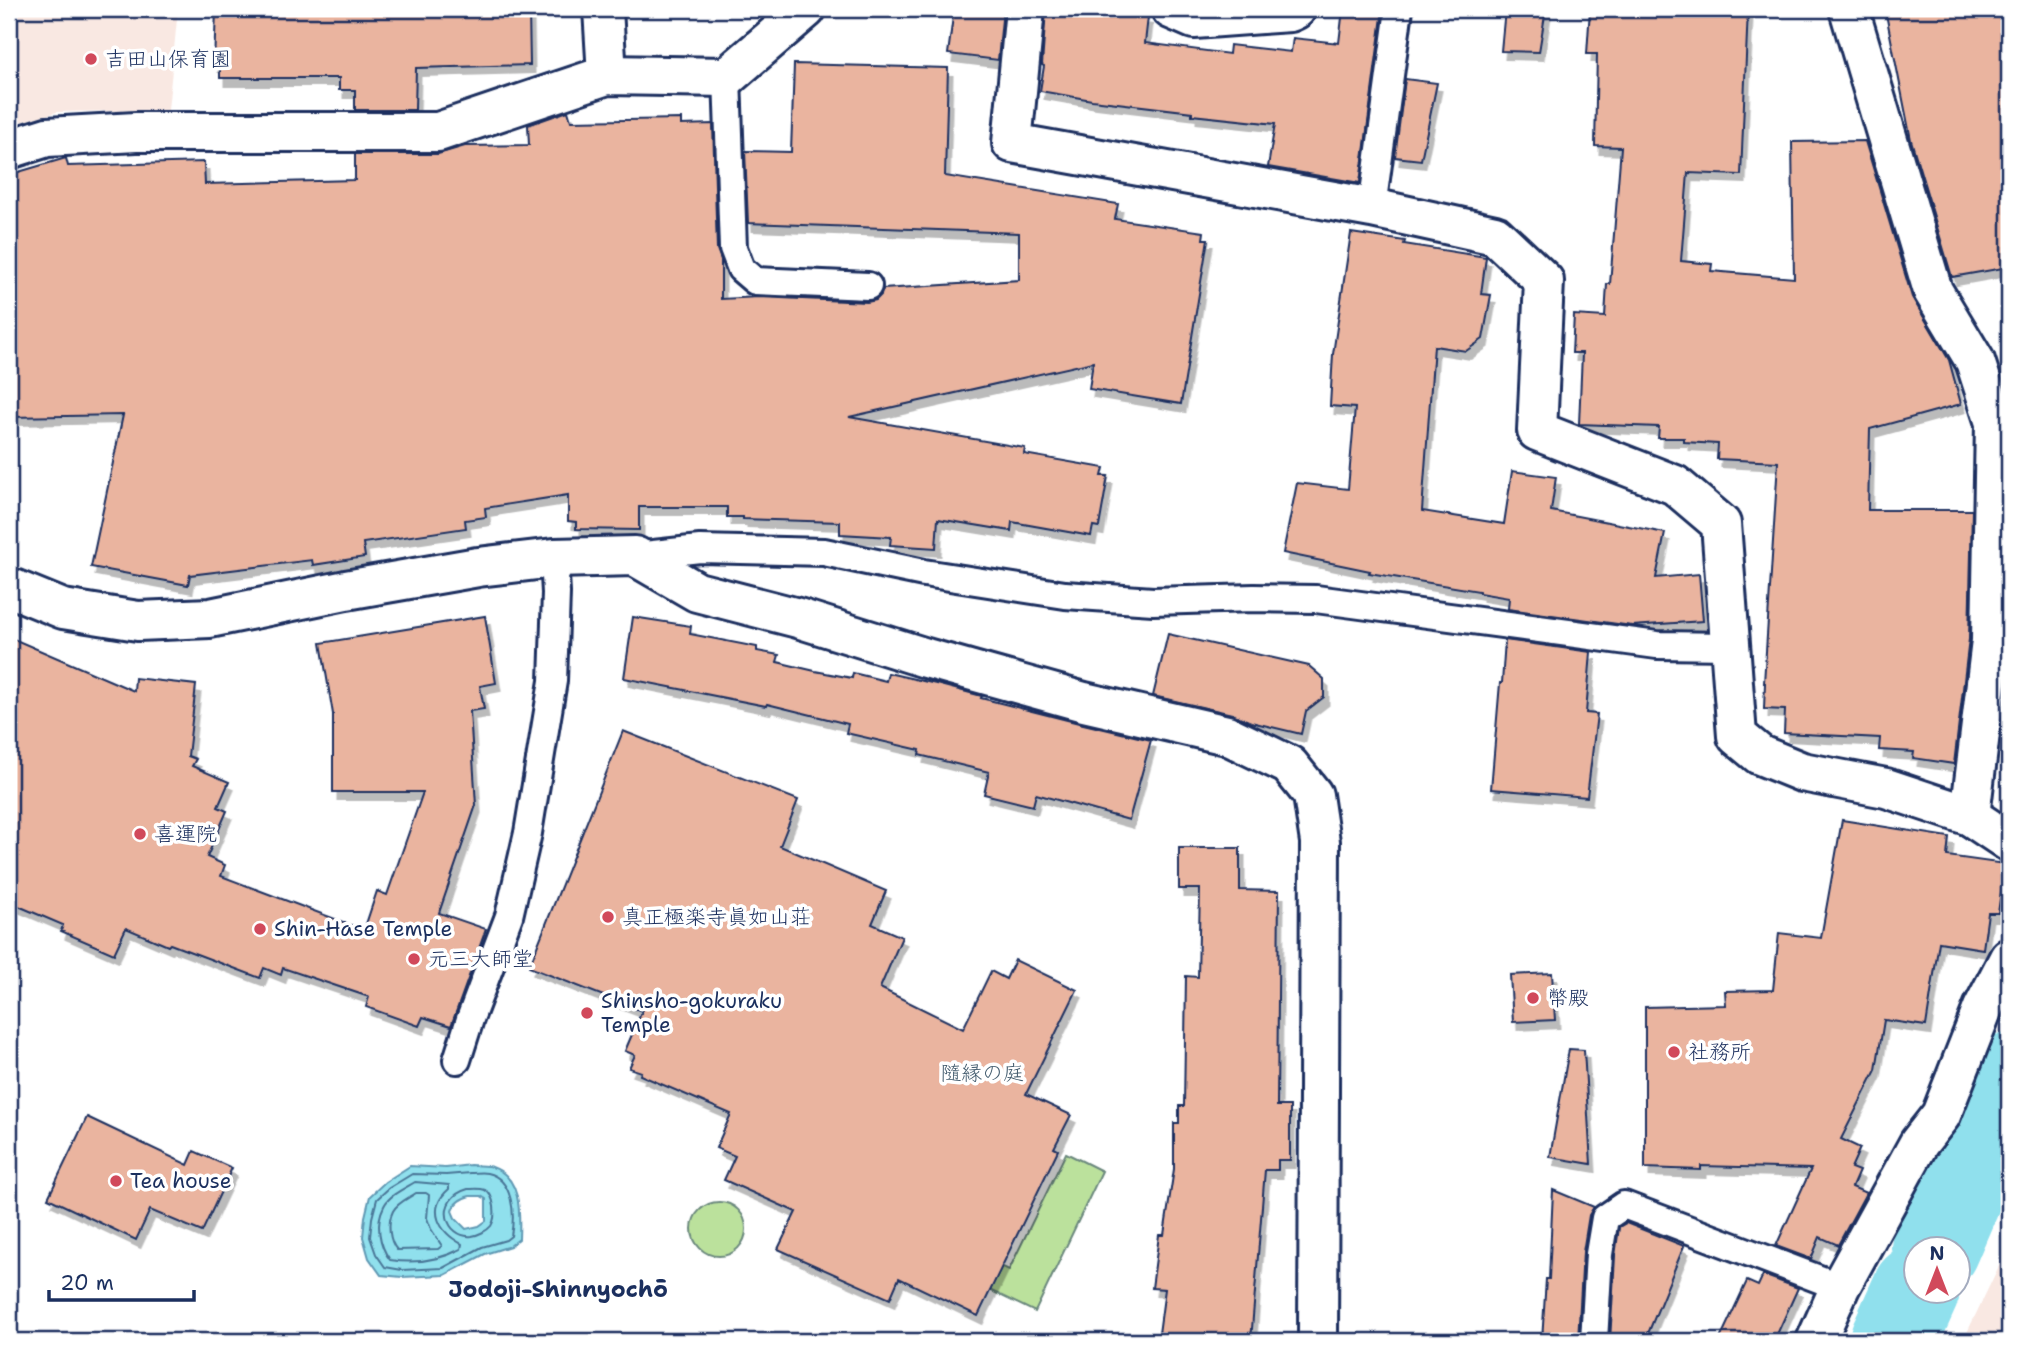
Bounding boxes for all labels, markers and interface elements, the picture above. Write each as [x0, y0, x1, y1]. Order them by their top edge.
place label: 吉田山保育園 [105, 45, 231, 73]
marker: 吉田山保育園 [83, 51, 99, 67]
place label: 喜運院 [154, 820, 217, 848]
marker: 喜運院 [132, 826, 148, 842]
place label: 真正極楽寺眞如山荘 [622, 903, 811, 931]
marker: 真正極楽寺眞如山荘 [600, 909, 616, 925]
place label: Shin-Hase Temple [274, 915, 452, 943]
marker: Shin-Hase Temple [252, 921, 268, 937]
place label: 元三大師堂 [428, 945, 533, 973]
marker: 元三大師堂 [406, 951, 422, 967]
place label: 幣殿 [1547, 984, 1589, 1012]
place label: Shinsho-gokuraku Temple [601, 987, 782, 1039]
marker: 幣殿 [1525, 990, 1541, 1006]
marker: Shinsho-gokuraku Temple [579, 1005, 595, 1021]
place label: 社務所 [1688, 1038, 1751, 1066]
marker: 社務所 [1666, 1044, 1682, 1060]
park label: 隨縁の庭 [940, 1059, 1024, 1087]
place label: Tea house [130, 1167, 232, 1195]
marker: Tea house [108, 1173, 124, 1189]
north arrow [1902, 1234, 1972, 1304]
text: N [1929, 1241, 1945, 1266]
scale bar [49, 1259, 194, 1303]
text: 20 m [60, 1269, 114, 1297]
district label: Jodoji-Shinnyochō [448, 1274, 668, 1304]

